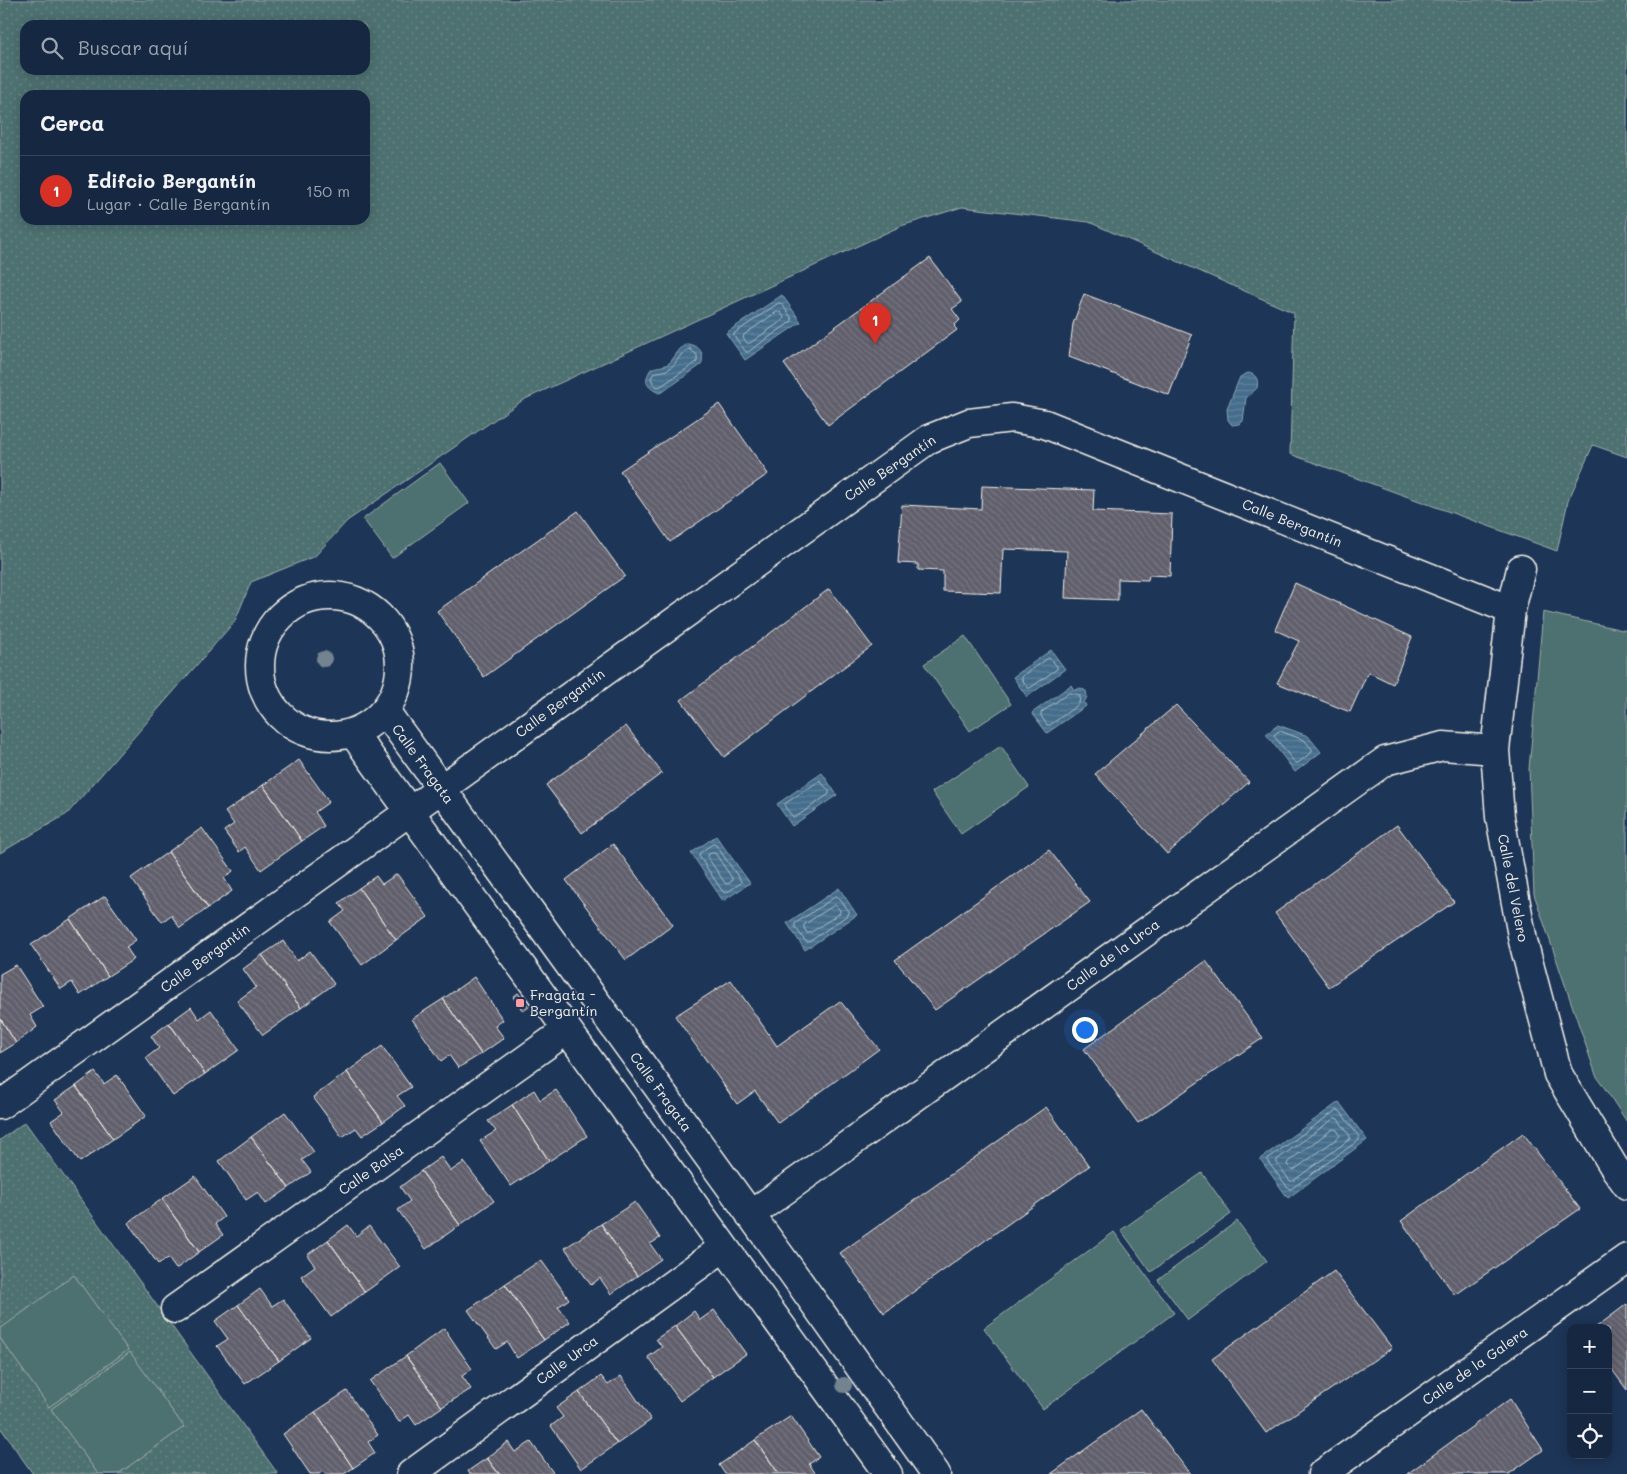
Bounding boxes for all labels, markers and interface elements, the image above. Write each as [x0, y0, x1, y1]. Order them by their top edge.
search box [20, 20, 370, 75]
icon: search [38, 34, 66, 62]
text: Buscar aquí [78, 35, 188, 60]
text: Cerca [40, 109, 105, 136]
text: Edifcio Bergantín [87, 168, 256, 193]
text: 1 [52, 180, 60, 201]
text: 150 m [306, 180, 350, 201]
text: Lugar · Calle Bergantín [87, 193, 270, 214]
pin: 1 [859, 303, 891, 344]
street label: Calle Bergantín [840, 430, 939, 505]
street label: Calle Bergantín [1239, 494, 1345, 551]
street label: Calle Bergantín [511, 664, 608, 741]
street label: Calle Fragata [388, 720, 459, 807]
street label: Calle del Velero [1494, 832, 1533, 944]
street label: Calle de la Urca [1062, 914, 1163, 995]
street label: Calle Bergantín [156, 919, 253, 996]
place label: Fragata - Bergantín [530, 985, 597, 1020]
marker: Fragata - Bergantín [514, 997, 526, 1009]
your location [1072, 1017, 1098, 1043]
street label: Calle Fragata [626, 1048, 697, 1135]
street label: Calle Balsa [334, 1140, 407, 1199]
street label: Calle de la Galera [1418, 1322, 1531, 1409]
map controls [1567, 1324, 1612, 1459]
button: + [1567, 1324, 1612, 1369]
street label: Calle Urca [532, 1331, 602, 1389]
button: − [1567, 1369, 1612, 1414]
button: locate [1567, 1414, 1612, 1459]

